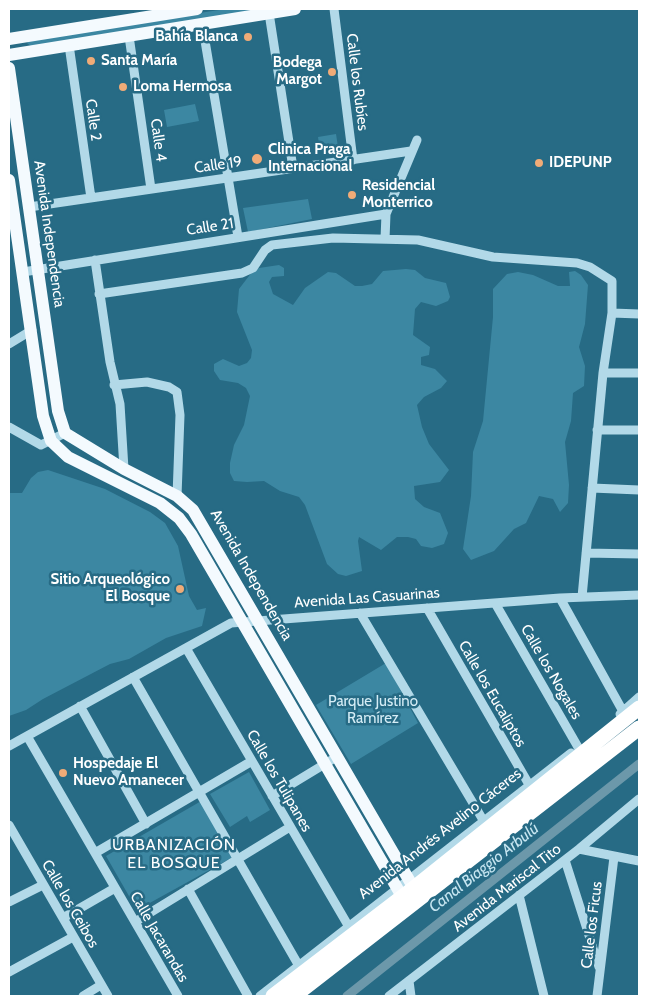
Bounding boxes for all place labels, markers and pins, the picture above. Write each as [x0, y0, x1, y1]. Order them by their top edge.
place label: Bahía Blanca [155, 28, 238, 46]
marker: Bahía Blanca [242, 31, 254, 43]
place label: Santa María [101, 52, 177, 70]
place label: Bodega Margot [273, 54, 322, 89]
marker: Santa María [85, 55, 97, 67]
marker: Bodega Margot [326, 66, 338, 78]
place label: Loma Hermosa [133, 78, 232, 96]
marker: Loma Hermosa [117, 81, 129, 93]
place label: Clinica Praga Internacional [268, 141, 353, 176]
marker: Clinica Praga Internacional [250, 152, 264, 166]
place label: IDEPUNP [549, 154, 612, 172]
marker: IDEPUNP [533, 157, 545, 169]
place label: Residencial Monterrico [362, 177, 435, 212]
marker: Residencial Monterrico [346, 189, 358, 201]
place label: Sitio Arqueológico El Bosque [51, 571, 170, 606]
marker: Sitio Arqueológico El Bosque [174, 583, 186, 595]
place label: Hospedaje El Nuevo Amanecer [73, 755, 184, 790]
marker: Hospedaje El Nuevo Amanecer [57, 767, 69, 779]

